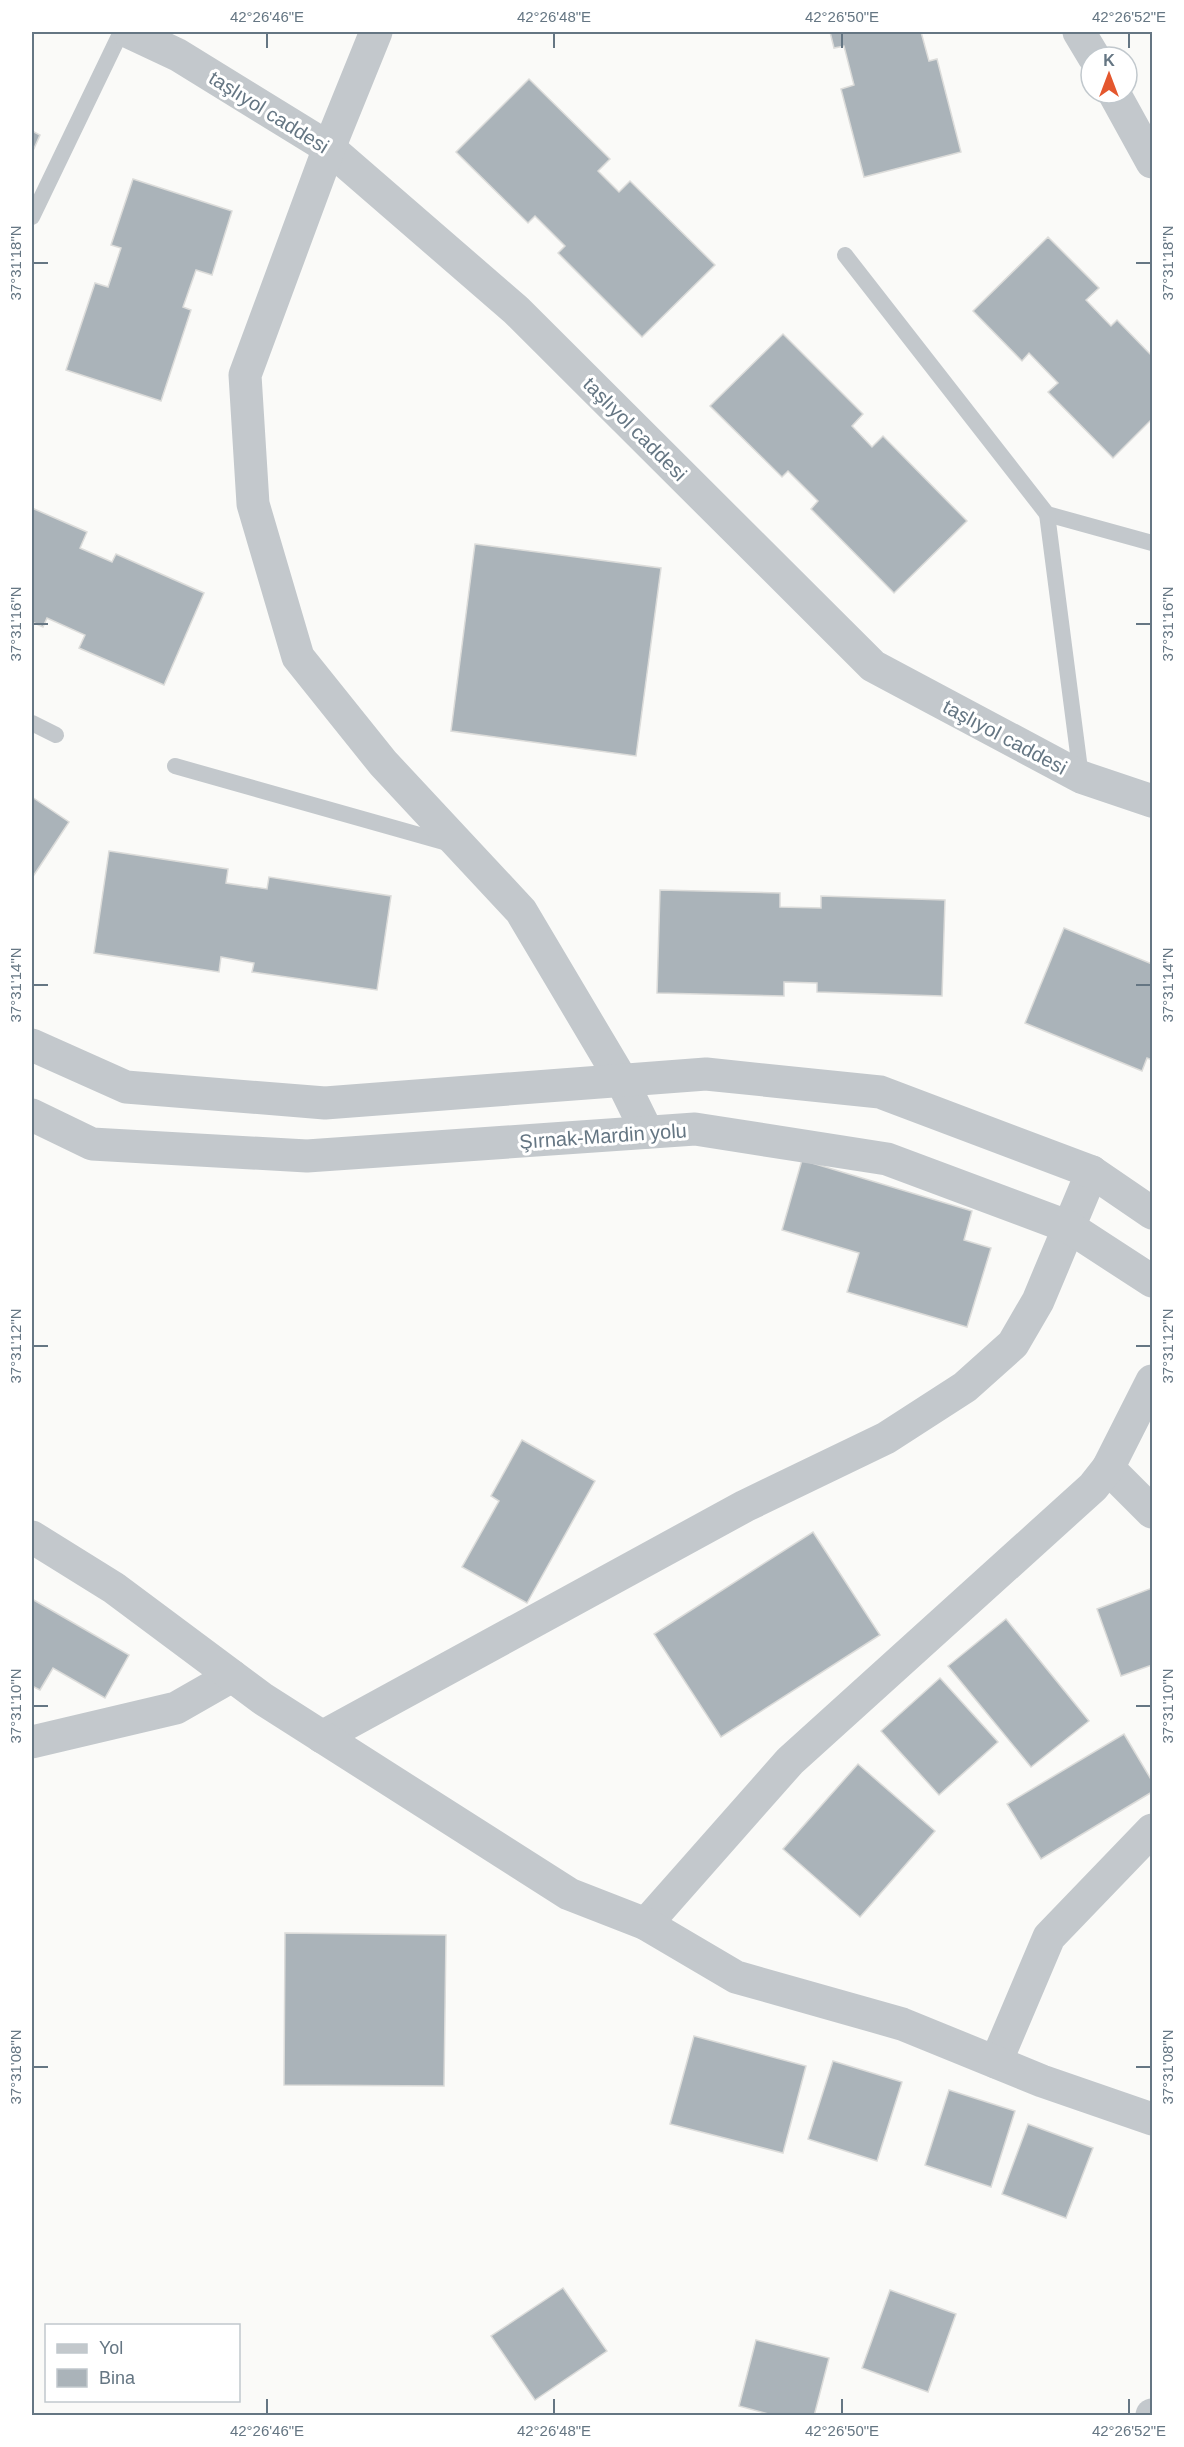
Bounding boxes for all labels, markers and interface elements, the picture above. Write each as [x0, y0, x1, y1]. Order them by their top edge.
text: 42°26'46"E [230, 8, 304, 25]
text: 42°26'48"E [517, 8, 591, 25]
text: 42°26'50"E [805, 8, 879, 25]
text: 42°26'52"E [1092, 8, 1166, 25]
north arrow [1079, 45, 1139, 105]
text: K [1103, 52, 1115, 69]
street label: taşlıyol caddesi [205, 66, 333, 158]
text: 37°31'18"N [7, 225, 24, 301]
text: 37°31'18"N [1159, 225, 1176, 301]
street label: taşlıyol caddesi [579, 373, 691, 485]
text: 37°31'16"N [7, 586, 24, 662]
text: 37°31'16"N [1159, 586, 1176, 662]
street label: taşlıyol caddesi [939, 695, 1071, 779]
text: 37°31'14"N [7, 947, 24, 1023]
text: 37°31'14"N [1159, 947, 1176, 1023]
street label: Şırnak-Mardin yolu [519, 1119, 687, 1153]
text: 37°31'12"N [7, 1308, 24, 1384]
text: 37°31'12"N [1159, 1308, 1176, 1384]
text: 37°31'10"N [7, 1668, 24, 1744]
text: 37°31'10"N [1159, 1668, 1176, 1744]
text: 37°31'08"N [7, 2029, 24, 2105]
text: 37°31'08"N [1159, 2029, 1176, 2105]
legend [45, 2324, 240, 2402]
text: Yol [99, 2338, 123, 2358]
text: Bina [99, 2368, 136, 2388]
text: 42°26'46"E [230, 2422, 304, 2439]
text: 42°26'48"E [517, 2422, 591, 2439]
text: 42°26'50"E [805, 2422, 879, 2439]
text: 42°26'52"E [1092, 2422, 1166, 2439]

